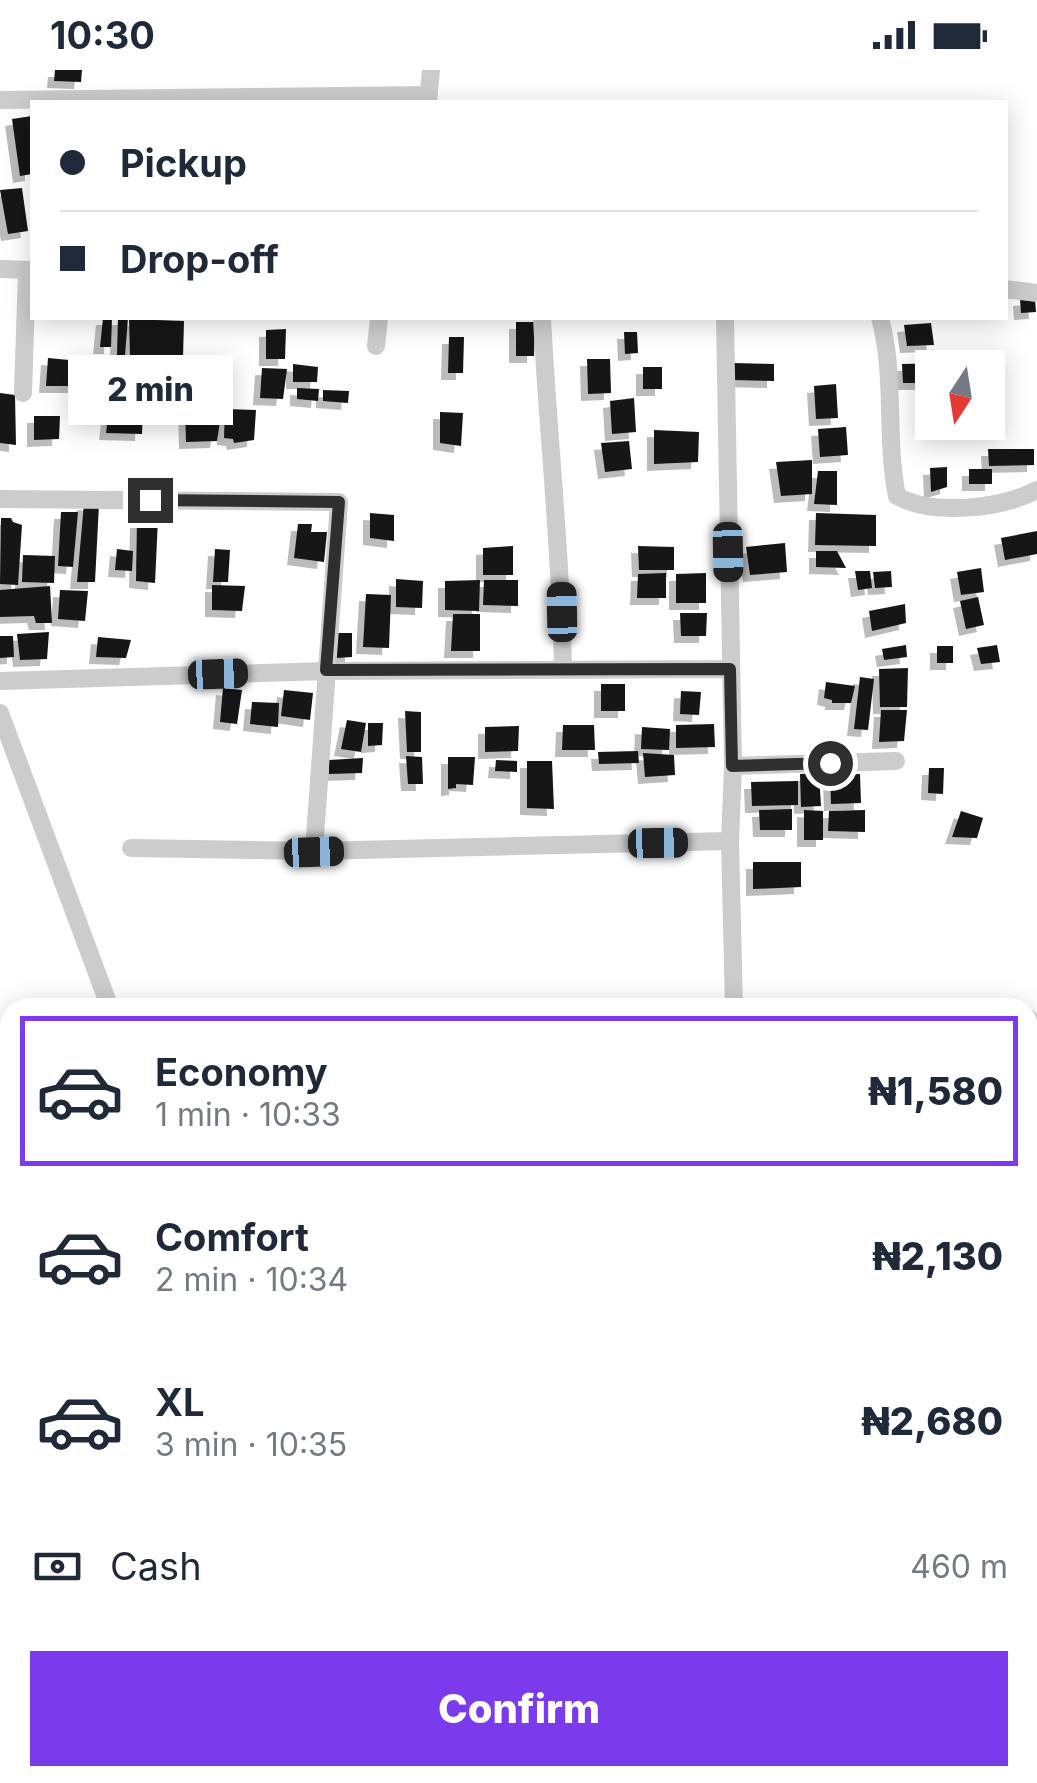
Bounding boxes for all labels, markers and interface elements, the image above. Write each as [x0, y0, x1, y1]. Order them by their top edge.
text: 10:30 [50, 12, 155, 58]
text: Pickup [120, 140, 247, 186]
text: Drop-off [120, 236, 279, 282]
north arrow [915, 350, 1005, 440]
map controls [915, 350, 1005, 440]
callout: 2 min [68, 355, 232, 425]
text: 2 min [107, 370, 194, 409]
route end [128, 478, 173, 523]
car [712, 522, 744, 582]
car [546, 582, 578, 642]
car [187, 658, 249, 690]
route start [808, 741, 853, 786]
car [628, 827, 688, 859]
car [283, 836, 345, 868]
icon: car [35, 1046, 125, 1136]
text: Economy [155, 1049, 328, 1095]
text: ₦1,580 [868, 1068, 1003, 1114]
text: 1 min · 10:33 [155, 1095, 341, 1134]
icon: car [35, 1211, 125, 1301]
text: Comfort [155, 1214, 309, 1260]
text: ₦2,130 [872, 1233, 1003, 1279]
text: 2 min · 10:34 [155, 1260, 348, 1299]
icon: car [35, 1376, 125, 1466]
text: XL [155, 1379, 205, 1425]
text: ₦2,680 [861, 1398, 1003, 1444]
text: 3 min · 10:35 [155, 1425, 347, 1464]
icon: cash [30, 1539, 85, 1594]
text: Cash [110, 1543, 202, 1589]
text: 460 m [910, 1547, 1008, 1586]
button: Confirm [30, 1651, 1008, 1766]

